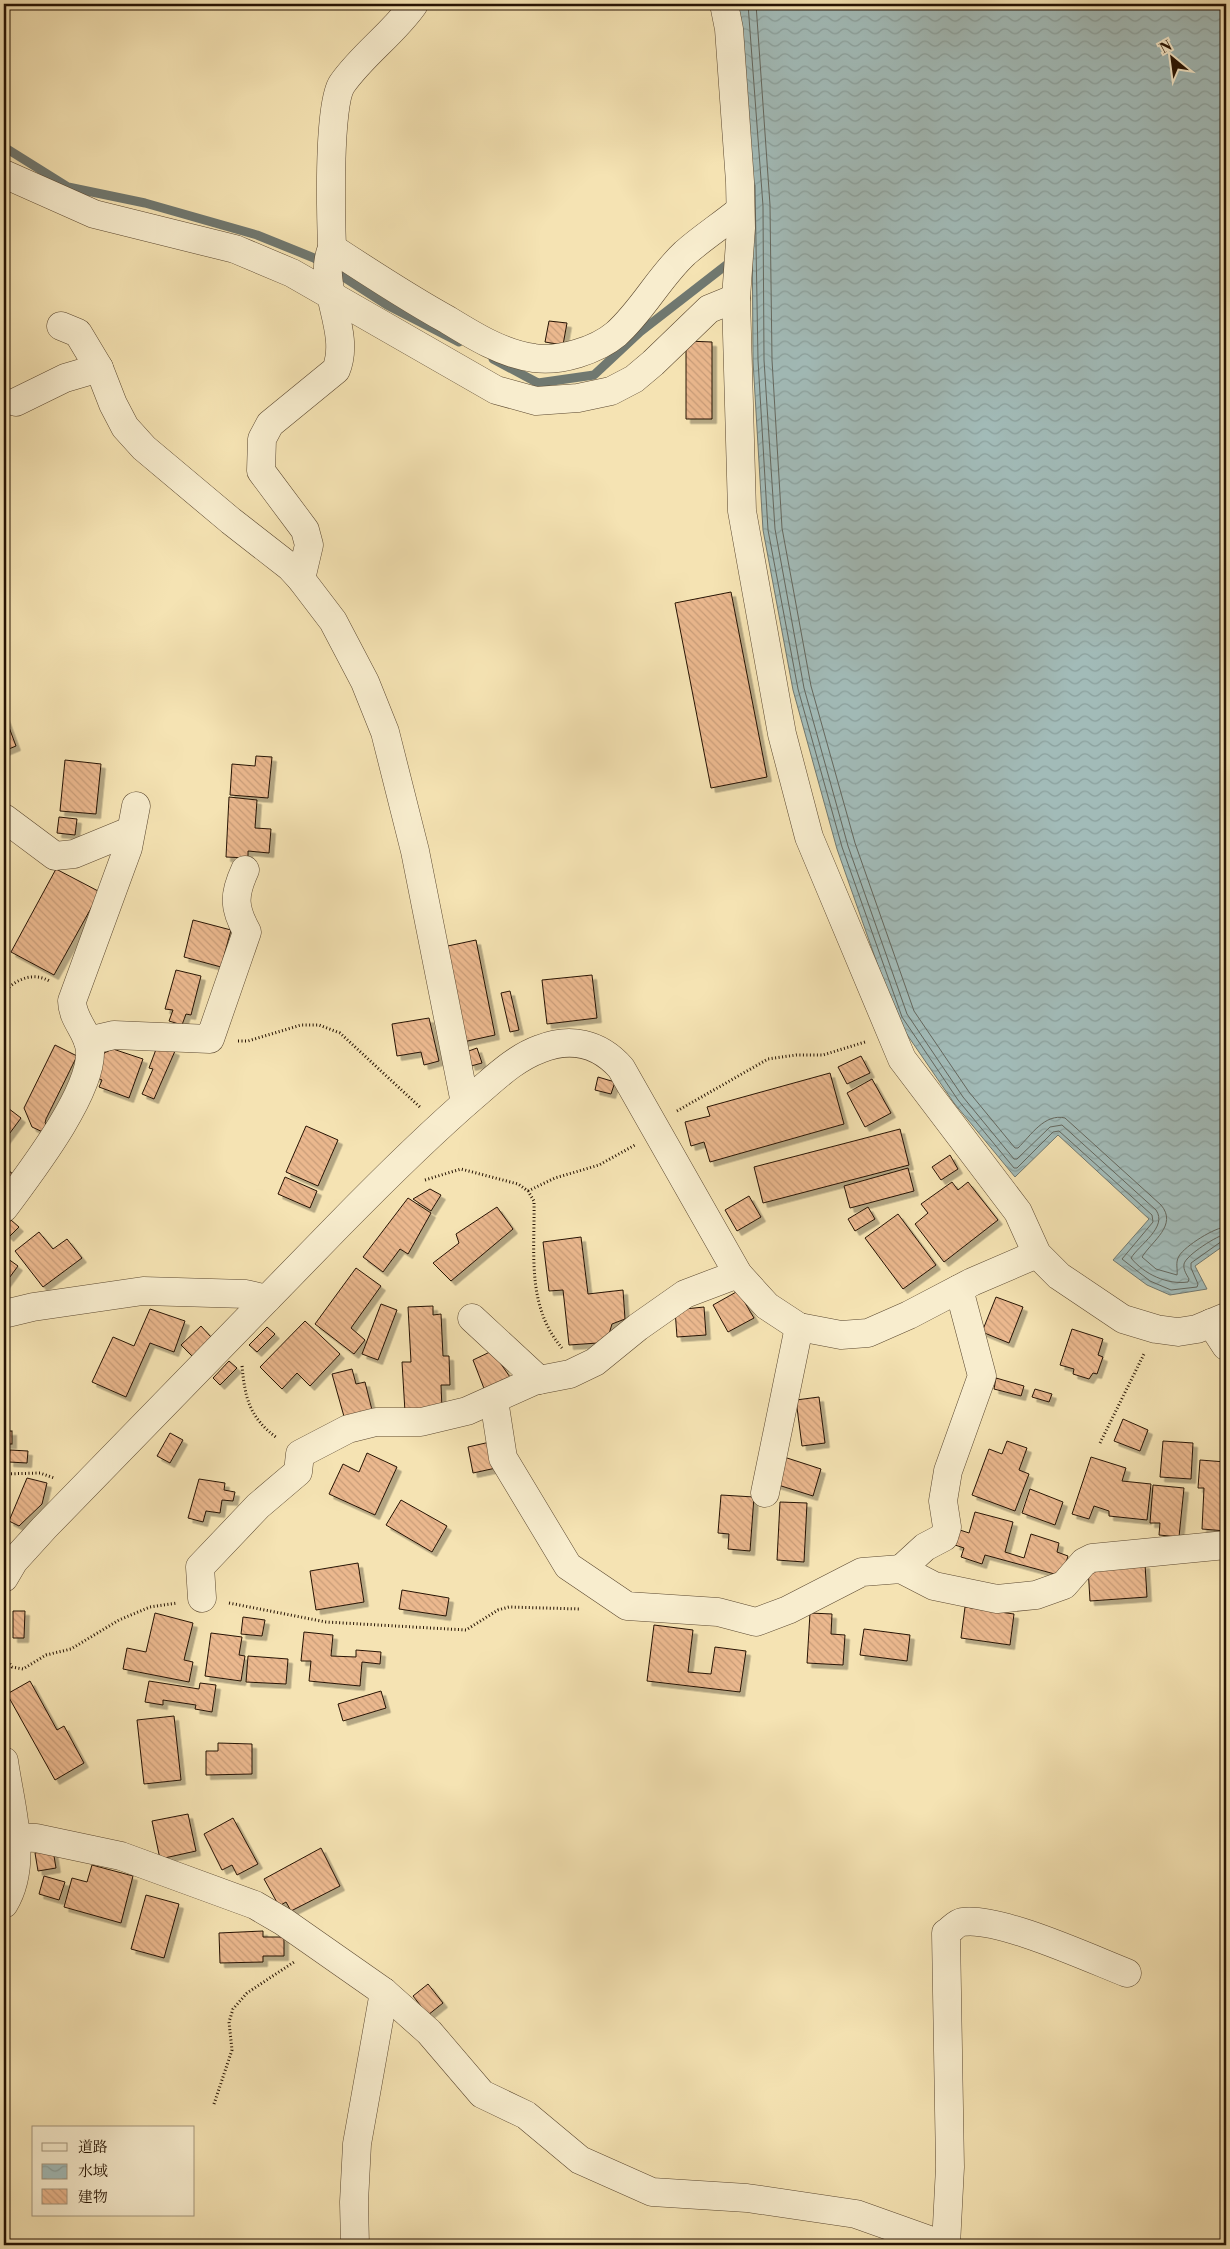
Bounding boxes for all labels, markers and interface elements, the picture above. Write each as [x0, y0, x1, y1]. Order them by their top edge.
north arrow [1148, 32, 1198, 82]
text: N [1157, 37, 1175, 58]
legend [32, 2126, 195, 2216]
text: 道路 [78, 2138, 108, 2157]
text: 水域 [78, 2162, 108, 2181]
text: 建物 [78, 2188, 108, 2207]

